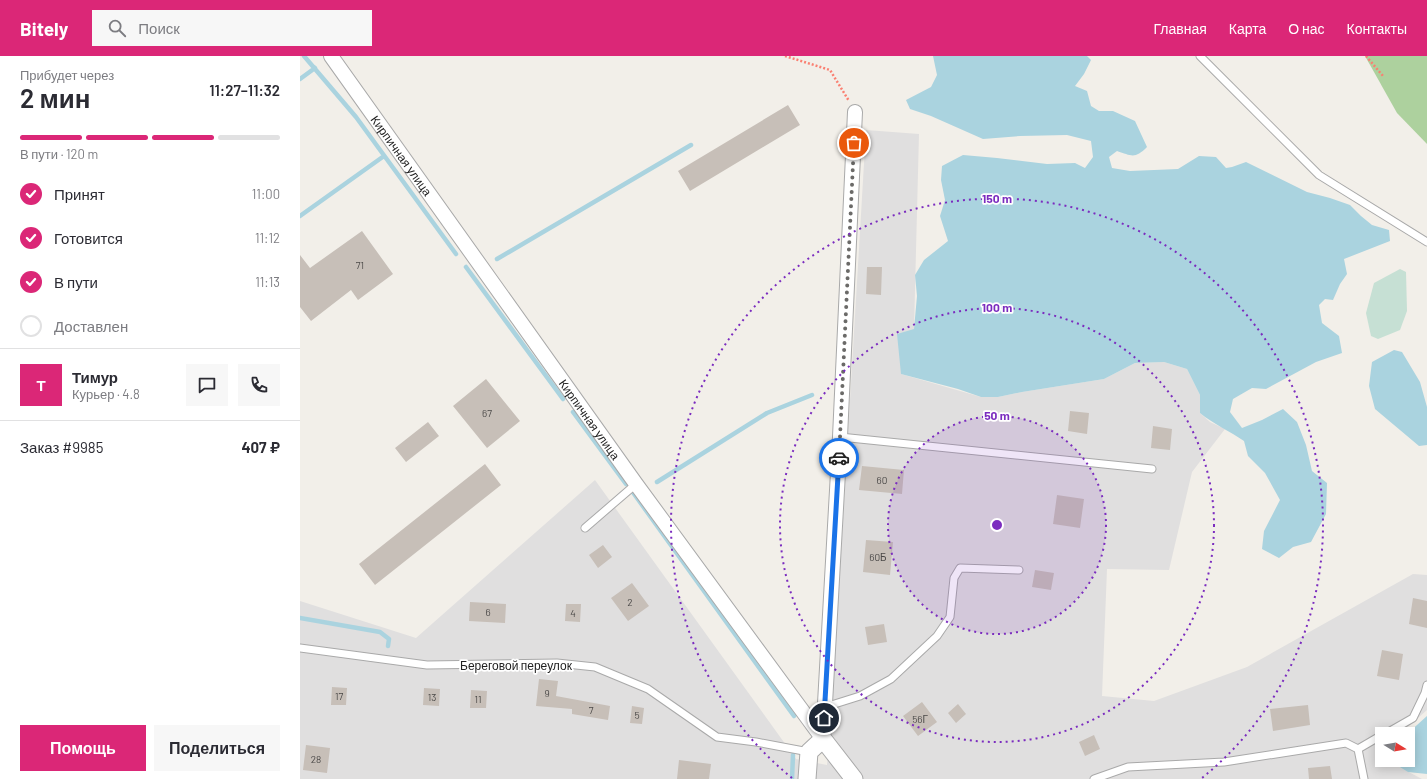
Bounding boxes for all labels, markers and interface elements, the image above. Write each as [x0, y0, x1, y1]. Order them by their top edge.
search box [92, 10, 372, 46]
text: Bitely [20, 17, 68, 40]
icon: search [106, 17, 128, 39]
text: Поиск [138, 19, 180, 37]
text: Главная [1154, 20, 1207, 37]
text: Карта [1229, 20, 1266, 37]
text: О нас [1288, 20, 1325, 37]
text: Контакты [1347, 20, 1407, 37]
text: Прибудет через [20, 67, 114, 83]
text: 11:27–11:32 [209, 81, 280, 99]
text: 2 мин [20, 82, 90, 113]
street label: Кирпичная улица [368, 113, 435, 198]
pin [837, 126, 871, 160]
icon: bag [843, 132, 865, 154]
text: В пути · 120 m [20, 146, 98, 162]
icon: check [20, 183, 42, 205]
text: Принят [54, 185, 105, 203]
text: 11:00 [252, 186, 280, 202]
text: 150 m [982, 191, 1012, 205]
icon: check [20, 227, 42, 249]
text: Готовится [54, 229, 123, 247]
text: 11:12 [255, 230, 280, 246]
house number: 71 [356, 259, 364, 271]
icon: check [20, 271, 42, 293]
text: В пути [54, 273, 98, 291]
text: 11:13 [255, 274, 280, 290]
text: 100 m [982, 300, 1012, 314]
text: Доставлен [54, 317, 128, 335]
button: chat [186, 364, 228, 406]
button: phone [238, 364, 280, 406]
text: Тимур [72, 368, 118, 386]
text: Т [36, 376, 46, 394]
street label: Кирпичная улица [557, 376, 623, 462]
text: Курьер · 4.8 [72, 386, 140, 402]
house number: 67 [482, 407, 492, 419]
text: 50 m [984, 408, 1010, 422]
text: Заказ #9985 [20, 438, 103, 456]
text: 407 ₽ [241, 438, 280, 456]
courier [819, 438, 859, 478]
icon: car [828, 447, 850, 469]
house number: 60 [877, 474, 887, 486]
centre of rings [990, 518, 1004, 532]
house number: 60Б [869, 551, 887, 563]
house number: 2 [627, 596, 633, 608]
house number: 6 [485, 606, 491, 618]
house number: 4 [570, 607, 576, 619]
street label: Береговой переулок [460, 658, 573, 673]
house number: 9 [544, 687, 550, 699]
house number: 17 [335, 690, 343, 702]
house number: 13 [428, 691, 436, 703]
house number: 11 [474, 693, 482, 705]
pin [807, 701, 841, 735]
house number: 7 [589, 704, 594, 716]
icon: home [813, 707, 835, 729]
house number: 5 [634, 709, 640, 721]
house number: 56Г [912, 713, 928, 725]
button: Помощь [20, 725, 146, 771]
button: Поделиться [154, 725, 280, 771]
north arrow [1375, 727, 1415, 767]
map controls [1375, 727, 1415, 767]
house number: 28 [311, 753, 321, 765]

